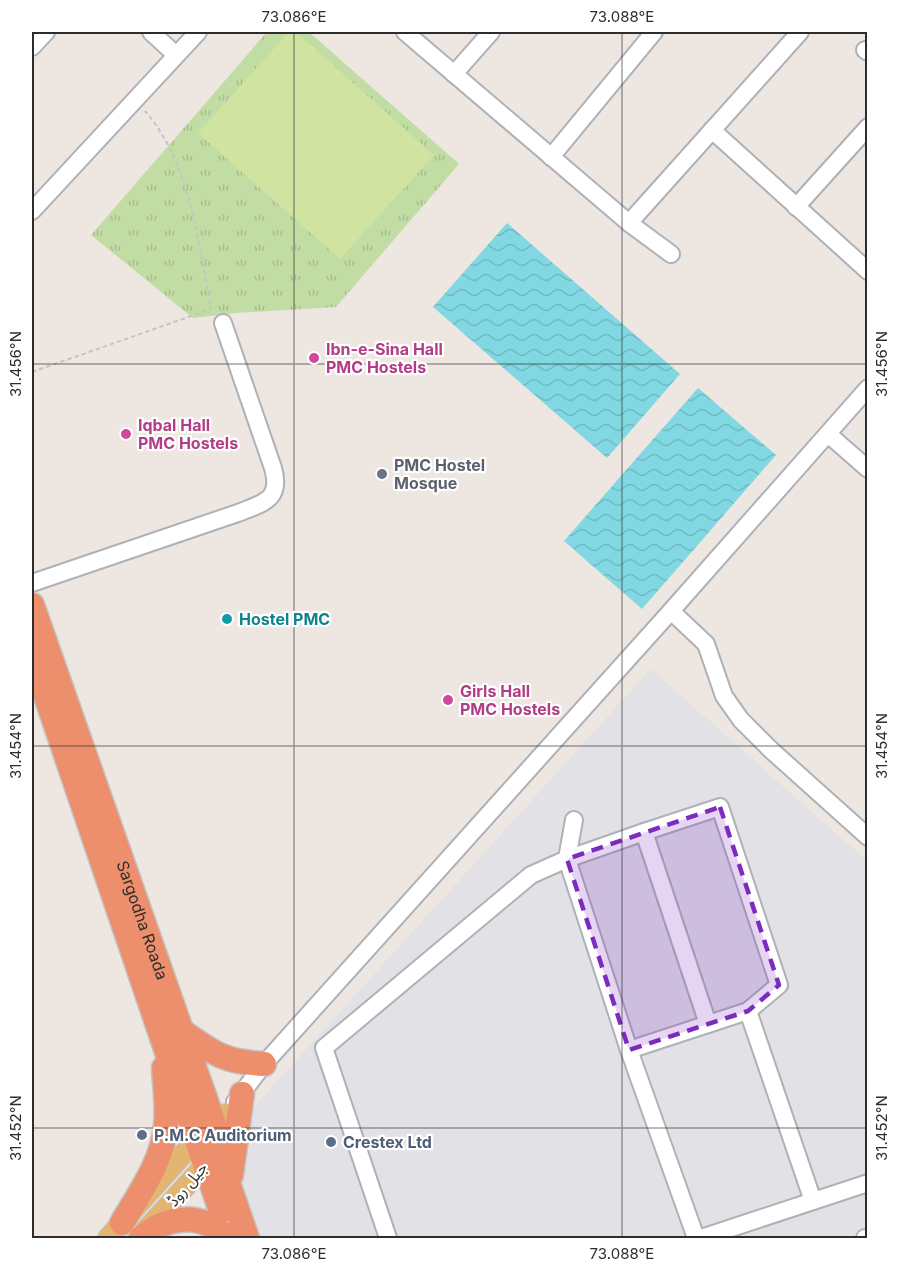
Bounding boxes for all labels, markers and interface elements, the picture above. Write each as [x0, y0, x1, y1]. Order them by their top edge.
text: 73.086°E [261, 7, 327, 26]
text: 73.088°E [590, 7, 654, 26]
text: 31.456°N [6, 331, 25, 397]
text: 31.456°N [872, 331, 891, 397]
place label: Ibn-e-Sina Hall PMC Hostels [326, 339, 443, 377]
marker: Ibn-e-Sina Hall PMC Hostels [307, 351, 321, 365]
place label: Iqbal Hall PMC Hostels [138, 415, 238, 453]
marker: Iqbal Hall PMC Hostels [119, 427, 133, 441]
place label: PMC Hostel Mosque [394, 455, 485, 493]
marker: PMC Hostel Mosque [375, 467, 389, 481]
place label: Hostel PMC [239, 609, 330, 629]
marker: Hostel PMC [220, 612, 234, 626]
place label: Girls Hall PMC Hostels [460, 681, 560, 719]
marker: Girls Hall PMC Hostels [441, 693, 455, 707]
text: 31.454°N [6, 713, 25, 779]
text: 31.454°N [872, 713, 891, 779]
street label: Sargodha Roada [112, 858, 173, 982]
text: 31.452°N [6, 1095, 25, 1161]
text: 31.452°N [872, 1095, 891, 1161]
place label: P.M.C Auditorium [154, 1125, 292, 1145]
marker: P.M.C Auditorium [135, 1128, 149, 1142]
place label: Crestex Ltd [343, 1132, 432, 1152]
marker: Crestex Ltd [324, 1135, 338, 1149]
street label: جیل روڈ [163, 1158, 211, 1210]
text: 73.086°E [261, 1244, 327, 1263]
text: 73.088°E [590, 1244, 654, 1263]

